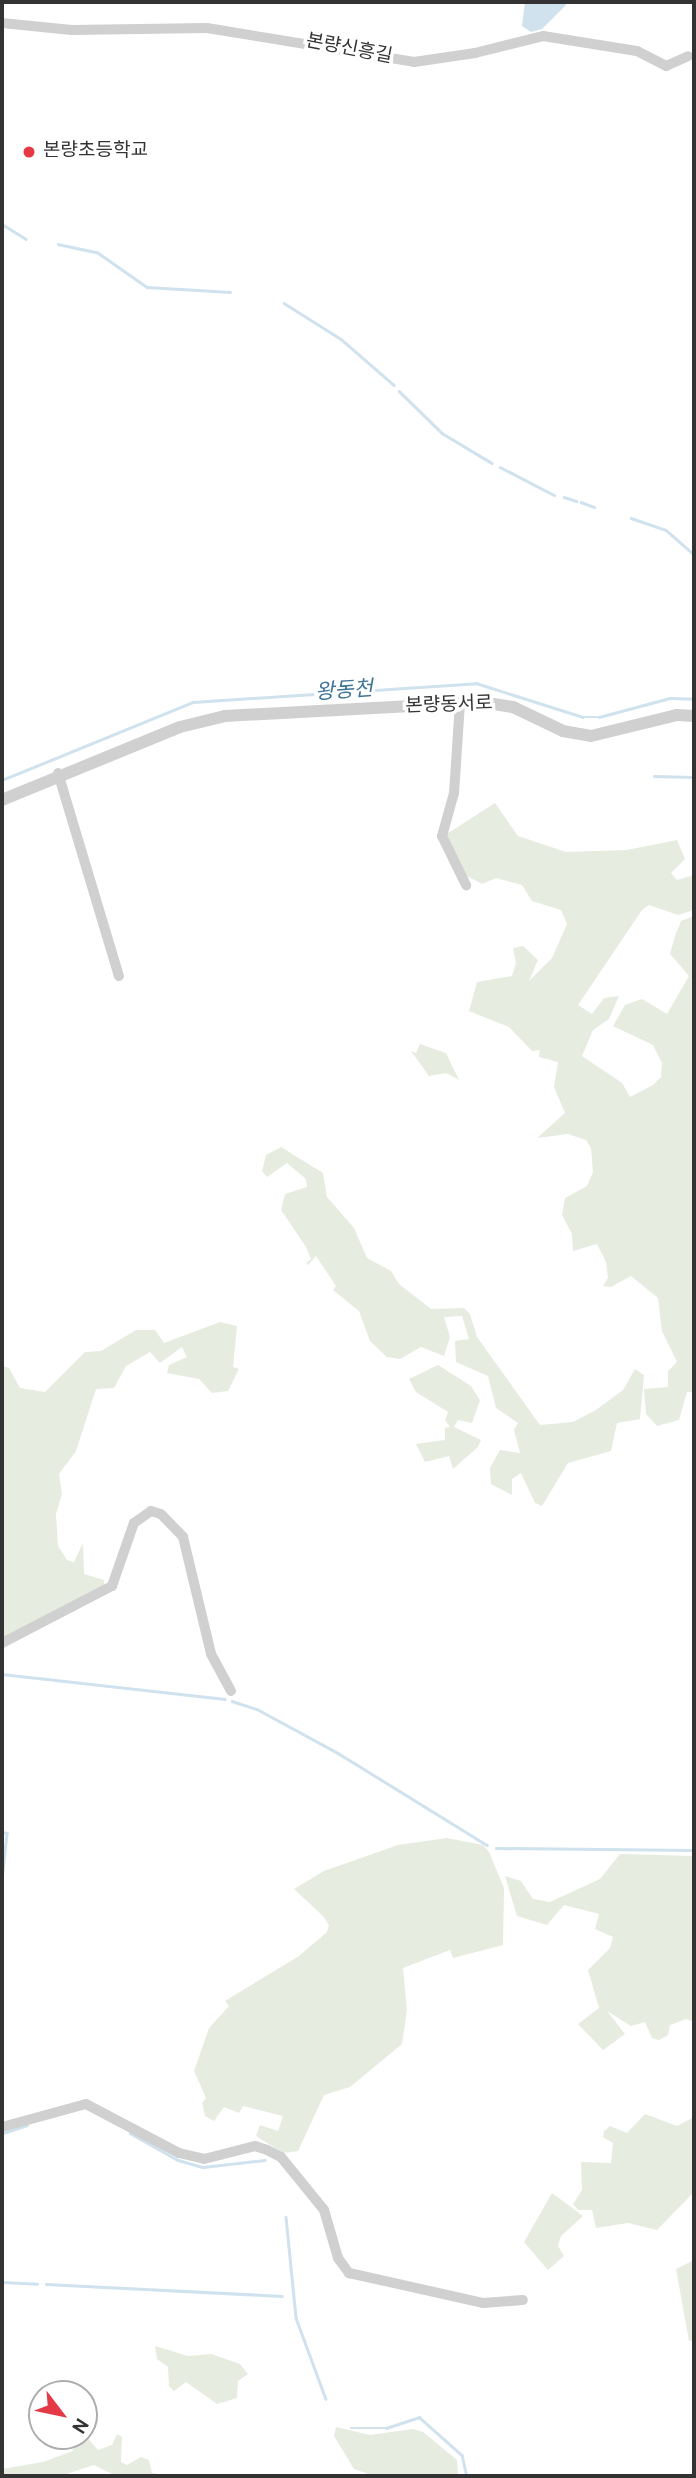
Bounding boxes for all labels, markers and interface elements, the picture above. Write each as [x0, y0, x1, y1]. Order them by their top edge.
street label: 본량신흥길 [304, 30, 394, 70]
place label: 본량초등학교 [43, 141, 148, 163]
marker: 본량초등학교 [21, 144, 37, 160]
water label: 왕동천 [314, 677, 374, 707]
street label: 본량동서로 [405, 693, 493, 719]
north arrow [28, 2380, 98, 2450]
text: N [65, 2413, 93, 2437]

